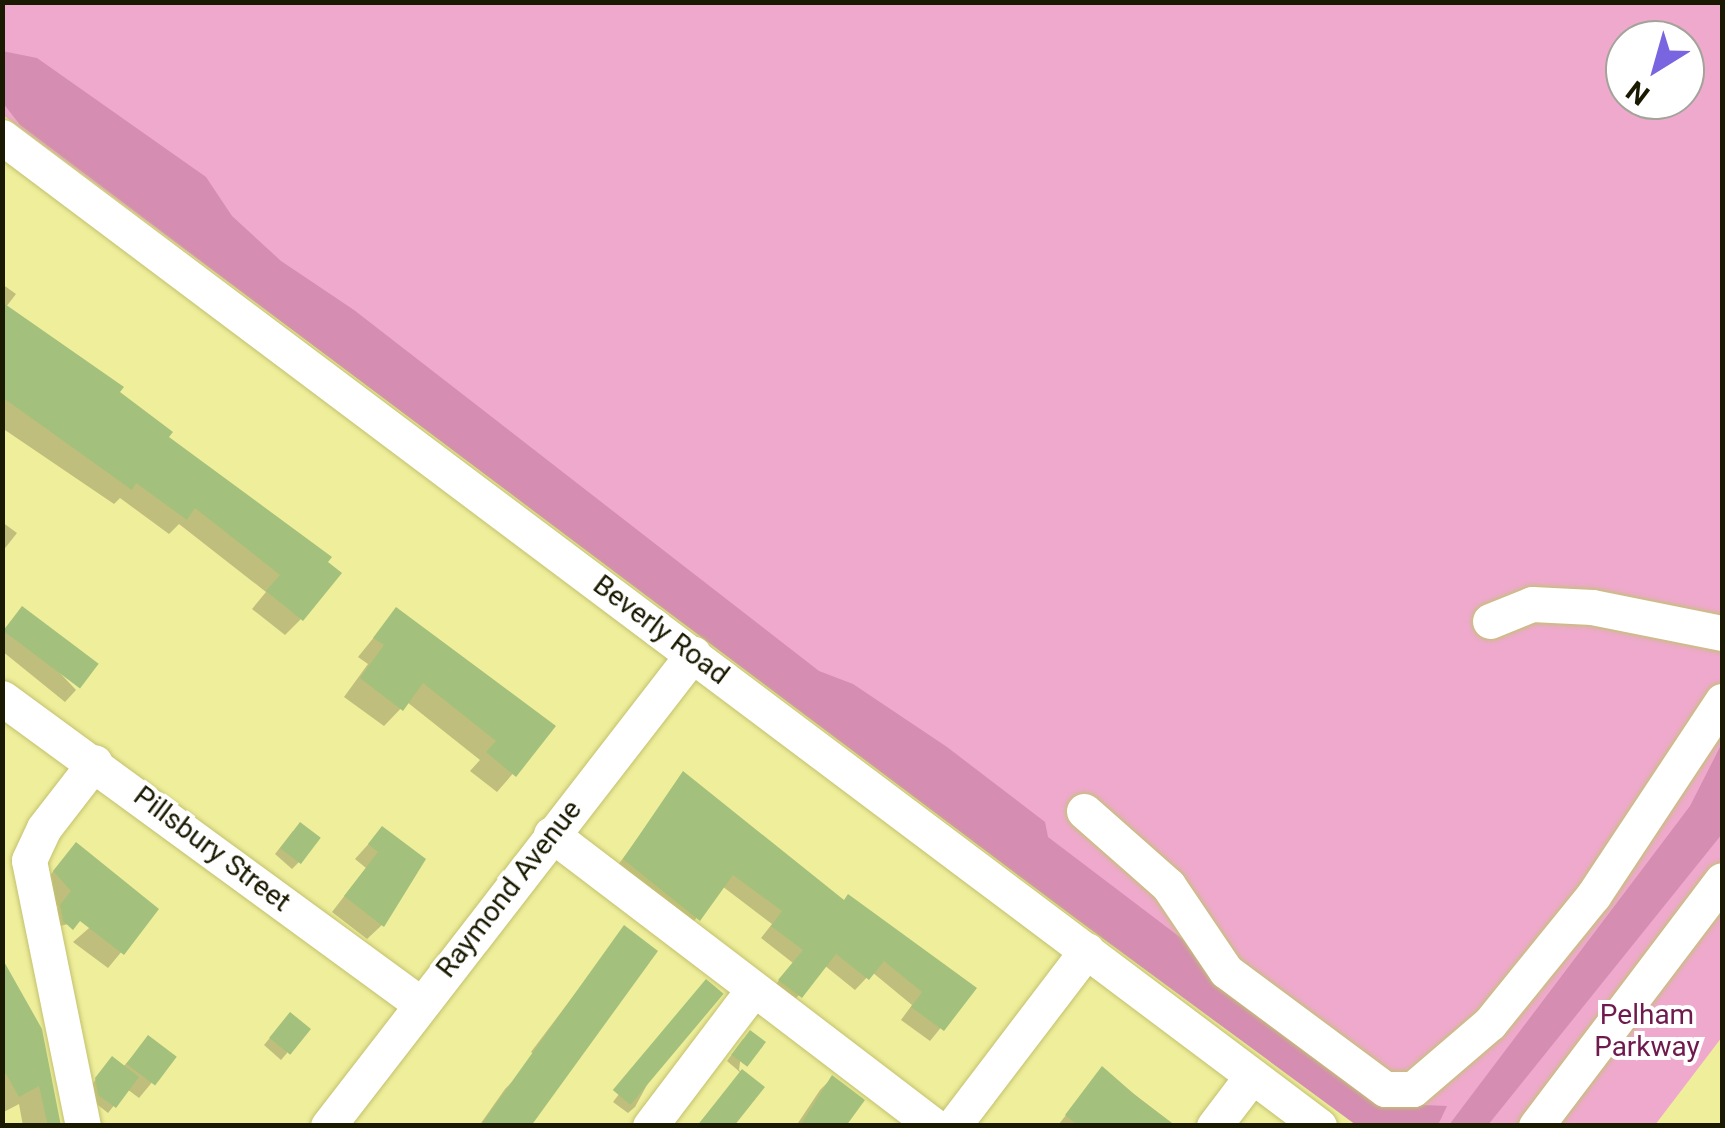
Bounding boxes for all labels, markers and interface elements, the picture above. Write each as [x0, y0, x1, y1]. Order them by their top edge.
north arrow [1605, 20, 1705, 120]
text: N [1620, 74, 1656, 112]
street label: Beverly Road [587, 568, 735, 692]
street label: Pillsbury Street [127, 779, 297, 919]
street label: Raymond Avenue [429, 794, 589, 984]
park label: Pelham Parkway [1594, 998, 1700, 1064]

